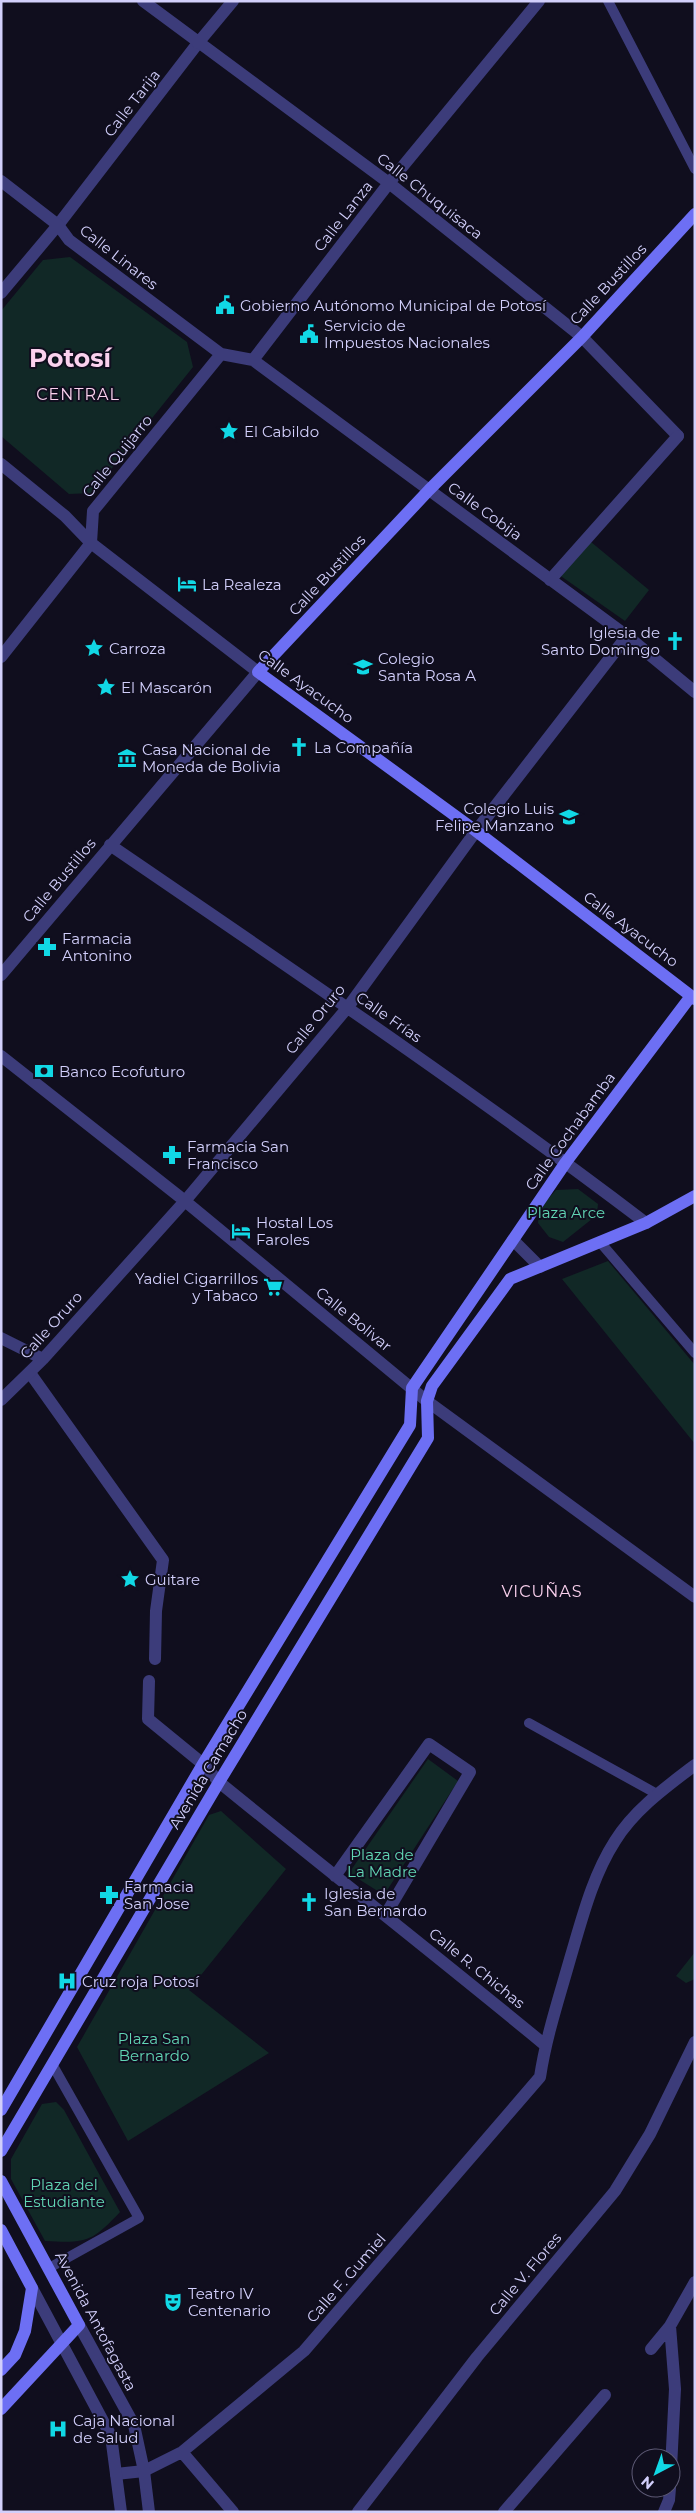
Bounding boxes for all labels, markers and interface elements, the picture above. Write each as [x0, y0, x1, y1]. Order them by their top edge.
street label: Calle Tarija [100, 65, 164, 141]
street label: Calle Chuquisaca [373, 149, 487, 243]
street label: Calle Lanza [309, 177, 377, 255]
street label: Calle Linares [76, 220, 162, 294]
street label: Calle Bustillos [566, 239, 650, 329]
public building icon: Gobierno Autónomo Municipal de Potosí [214, 294, 236, 316]
place label: Gobierno Autónomo Municipal de Potosí [240, 296, 547, 315]
place label: Servicio de Impuestos Nacionales [324, 316, 490, 352]
public building icon: Servicio de Impuestos Nacionales [298, 323, 320, 345]
district label: Potosí [29, 343, 113, 373]
district label: CENTRAL [36, 385, 120, 404]
street label: Calle Quijarro [78, 411, 156, 501]
place icon: El Cabildo [218, 420, 240, 442]
place label: El Cabildo [244, 422, 319, 441]
street label: Calle Cobija [444, 478, 526, 544]
street label: Calle Bustillos [285, 530, 369, 620]
hotel icon: La Realeza [176, 573, 198, 595]
place label: La Realeza [202, 575, 282, 594]
place label: Iglesia de Santo Domingo [541, 623, 660, 659]
church icon: Iglesia de Santo Domingo [664, 630, 686, 652]
place icon: Carroza [83, 637, 105, 659]
place label: Carroza [109, 639, 166, 658]
street label: Calle Ayacucho [254, 645, 358, 727]
place label: Colegio Santa Rosa A [378, 649, 476, 685]
school or university icon: Colegio Santa Rosa A [352, 656, 374, 678]
place icon: El Mascarón [95, 676, 117, 698]
place label: El Mascarón [121, 678, 212, 697]
church icon: La Compañía [288, 736, 310, 758]
place label: La Compañía [314, 738, 413, 757]
place label: Casa Nacional de Moneda de Bolivia [142, 740, 281, 776]
museum icon: Casa Nacional de Moneda de Bolivia [116, 747, 138, 769]
place label: Colegio Luis Felipe Manzano [435, 799, 554, 835]
school or university icon: Colegio Luis Felipe Manzano [558, 806, 580, 828]
street label: Calle Bustillos [18, 834, 100, 926]
street label: Calle Ayacucho [580, 887, 682, 971]
place label: Farmacia Antonino [62, 929, 132, 965]
pharmacy icon: Farmacia Antonino [36, 936, 58, 958]
street label: Calle Oruro [281, 980, 349, 1058]
street label: Calle Frías [352, 987, 426, 1047]
bank icon: Banco Ecofuturo [33, 1060, 55, 1082]
place label: Banco Ecofuturo [59, 1062, 185, 1081]
street label: Calle Cochabamba [521, 1068, 619, 1194]
place label: Farmacia San Francisco [187, 1137, 289, 1173]
pharmacy icon: Farmacia San Francisco [161, 1144, 183, 1166]
park label: Plaza Arce [527, 1203, 605, 1222]
place label: Hostal Los Faroles [256, 1213, 333, 1249]
hotel icon: Hostal Los Faroles [230, 1220, 252, 1242]
place label: Yadiel Cigarrillos y Tabaco [135, 1269, 258, 1305]
supermarket icon: Yadiel Cigarrillos y Tabaco [262, 1276, 284, 1298]
street label: Calle Bolivar [312, 1283, 396, 1355]
street label: Calle Oruro [16, 1287, 86, 1363]
place icon: Guitare [119, 1568, 141, 1590]
place label: Guitare [145, 1570, 200, 1589]
district label: VICUÑAS [501, 1582, 583, 1601]
street label: Avenida Camacho [165, 1706, 251, 1832]
park label: Plaza de La Madre [347, 1845, 417, 1881]
place label: Farmacia San Jose [124, 1877, 194, 1913]
pharmacy icon: Farmacia San Jose [98, 1884, 120, 1906]
place label: Iglesia de San Bernardo [324, 1884, 427, 1920]
church icon: Iglesia de San Bernardo [298, 1891, 320, 1913]
street label: Calle R. Chichas [425, 1924, 529, 2012]
hospital icon: Cruz roja Potosí [56, 1970, 78, 1992]
place label: Cruz roja Potosí [82, 1972, 200, 1991]
park label: Plaza San Bernardo [118, 2029, 190, 2065]
park label: Plaza del Estudiante [23, 2175, 105, 2211]
street label: Calle V. Flores [485, 2229, 565, 2319]
street label: Calle F. Gumiel [302, 2230, 390, 2326]
street label: Avenida Antofagasta [51, 2248, 141, 2394]
place label: Teatro IV Centenario [188, 2284, 271, 2320]
theatre icon: Teatro IV Centenario [162, 2291, 184, 2313]
place label: Caja Nacional de Salud [73, 2411, 175, 2447]
hospital icon: Caja Nacional de Salud [47, 2418, 69, 2440]
north arrow [631, 2448, 681, 2498]
text: N [637, 2472, 658, 2493]

